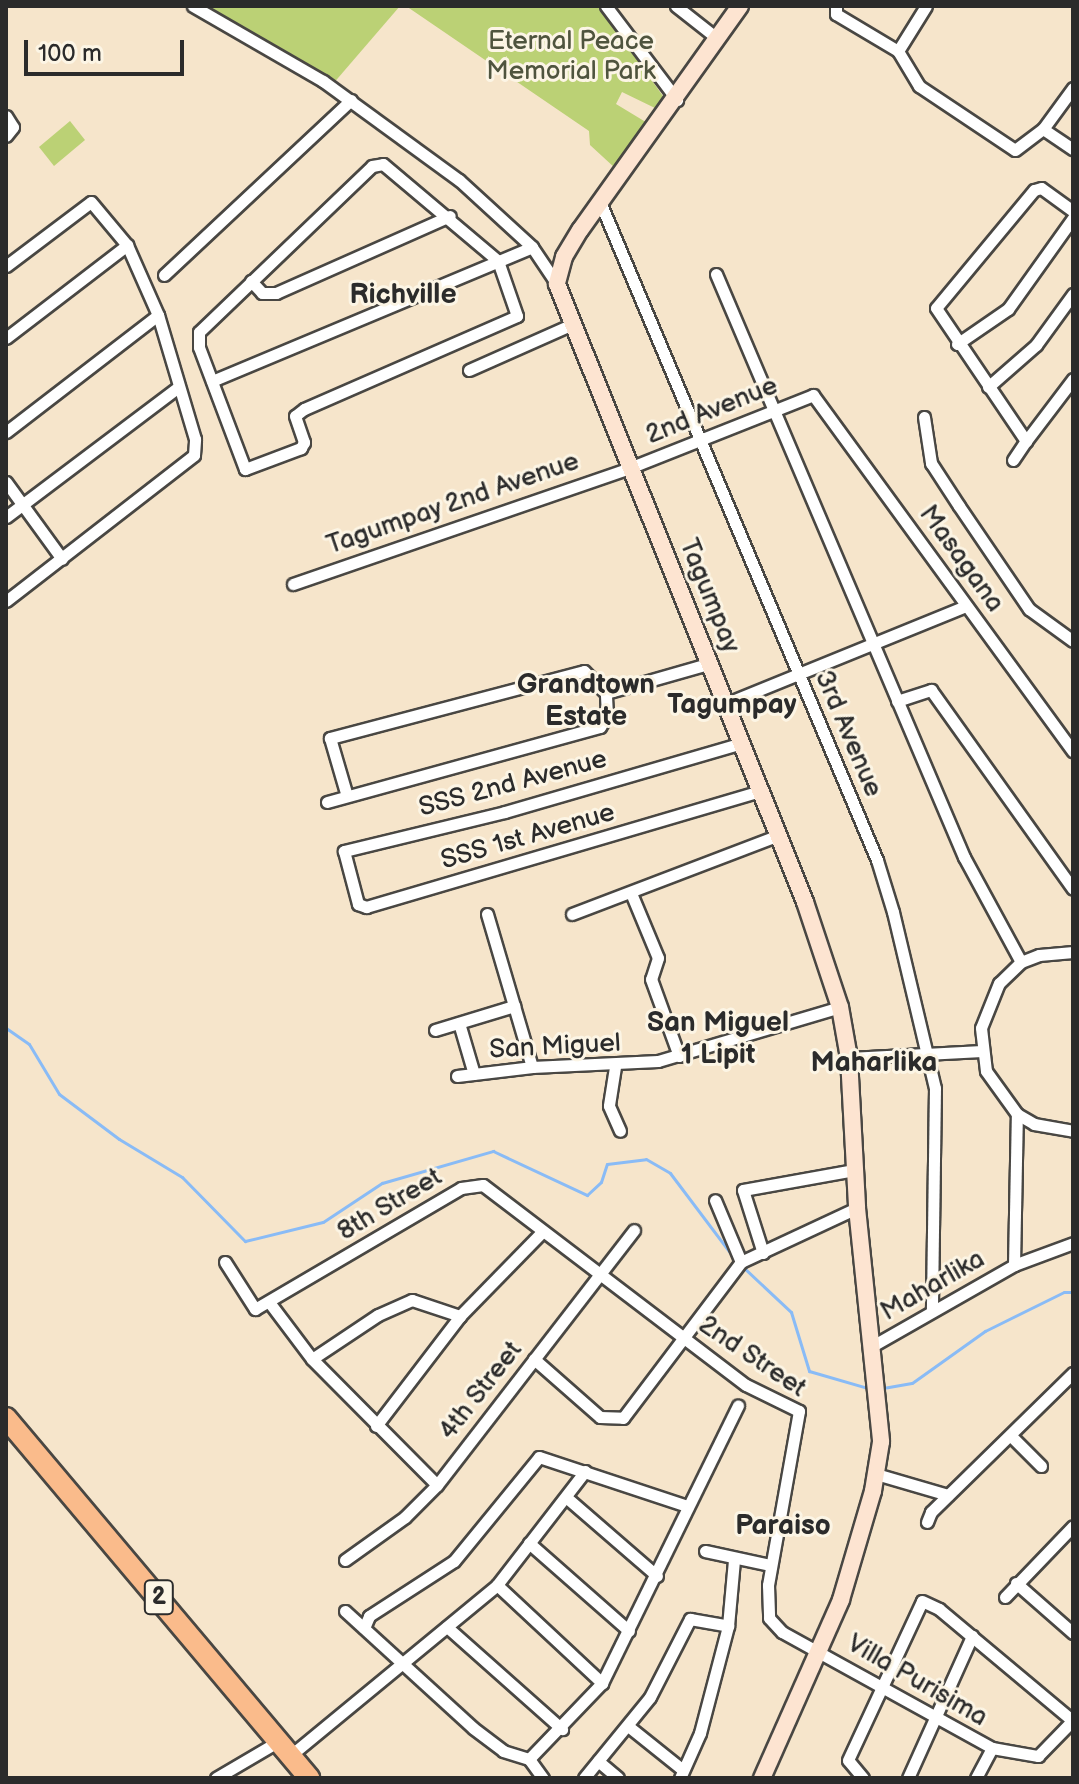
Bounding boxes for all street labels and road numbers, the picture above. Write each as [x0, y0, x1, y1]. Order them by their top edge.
street label: 2nd Avenue [642, 370, 782, 452]
street label: Tagumpay 2nd Avenue [322, 446, 584, 562]
street label: Masagana [912, 500, 1010, 618]
street label: Tagumpay [672, 534, 746, 658]
street label: 3rd Avenue [807, 666, 889, 802]
street label: SSS 2nd Avenue [416, 744, 610, 824]
street label: SSS 1st Avenue [437, 797, 619, 877]
street label: San Miguel [489, 1028, 621, 1066]
street label: 8th Street [332, 1162, 448, 1248]
street label: Maharlika [876, 1244, 990, 1328]
street label: 2nd Street [692, 1310, 812, 1404]
street label: 4th Street [433, 1335, 529, 1447]
road number: 2 [143, 1577, 175, 1617]
street label: Villa Purisima [841, 1628, 993, 1734]

